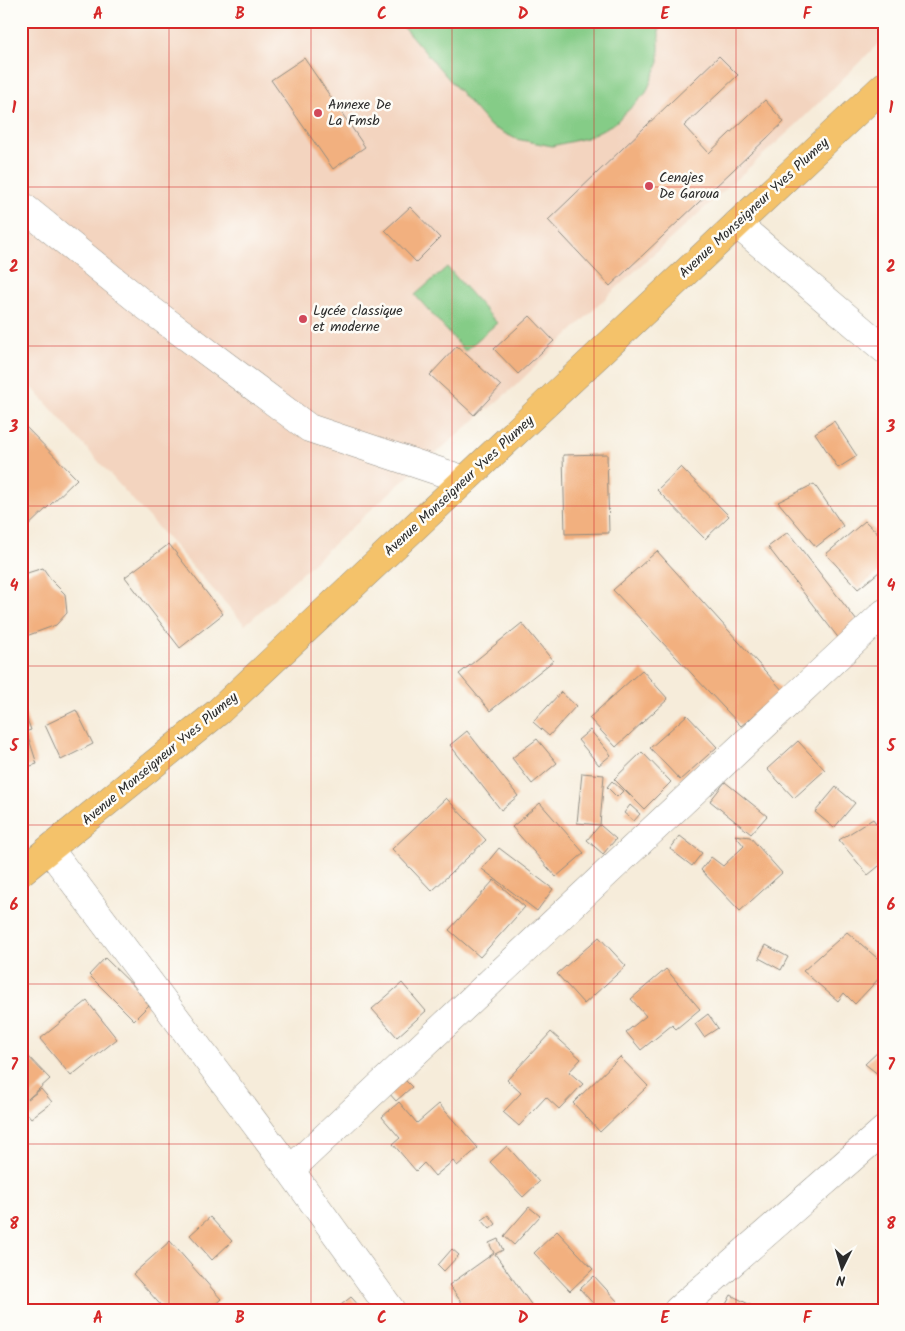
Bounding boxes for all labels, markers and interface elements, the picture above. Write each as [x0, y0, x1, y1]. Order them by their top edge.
text: A [93, 2, 103, 27]
text: B [235, 2, 245, 27]
text: C [377, 2, 387, 27]
text: D [518, 2, 529, 27]
text: E [661, 2, 671, 27]
text: F [803, 2, 813, 27]
place label: Annexe De La Fmsb [328, 94, 392, 132]
text: 1 [12, 96, 17, 121]
text: 1 [889, 96, 894, 121]
marker: Annexe De La Fmsb [312, 107, 324, 119]
street label: Avenue Monseigneur Yves Plumey [674, 132, 834, 284]
place label: Cenajes De Garoua [659, 167, 719, 205]
marker: Cenajes De Garoua [643, 180, 655, 192]
text: 2 [9, 255, 19, 280]
text: 2 [886, 255, 896, 280]
place label: Lycée classique et moderne [313, 300, 403, 338]
marker: Lycée classique et moderne [297, 313, 309, 325]
street label: Avenue Monseigneur Yves Plumey [379, 410, 539, 562]
text: 3 [9, 415, 19, 440]
text: 3 [886, 415, 896, 440]
text: 4 [10, 574, 19, 599]
text: 4 [887, 574, 896, 599]
street label: Avenue Monseigneur Yves Plumey [77, 687, 243, 831]
text: 5 [9, 734, 20, 759]
text: 5 [886, 734, 897, 759]
text: 6 [10, 893, 19, 918]
text: 6 [887, 893, 896, 918]
text: 7 [10, 1053, 18, 1078]
text: 7 [887, 1053, 895, 1078]
text: 8 [9, 1212, 19, 1237]
text: 8 [886, 1212, 896, 1237]
north arrow [818, 1244, 868, 1294]
text: N [835, 1269, 846, 1291]
text: A [93, 1306, 103, 1331]
text: B [235, 1306, 245, 1331]
text: C [377, 1306, 387, 1331]
text: D [518, 1306, 529, 1331]
text: E [661, 1306, 671, 1331]
text: F [803, 1306, 813, 1331]

